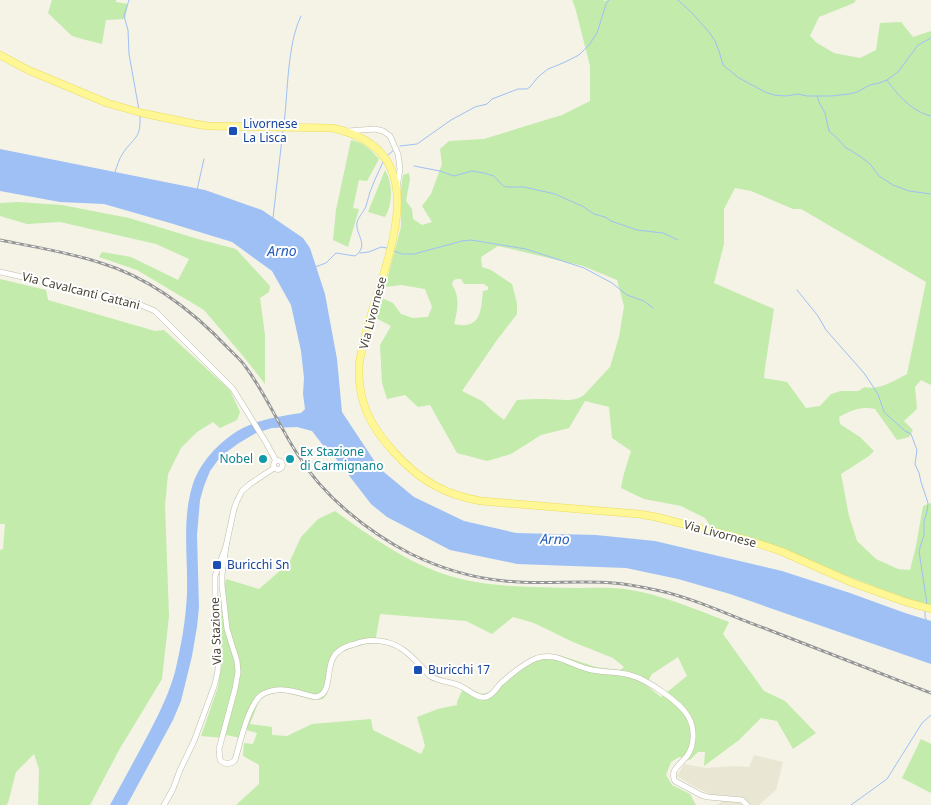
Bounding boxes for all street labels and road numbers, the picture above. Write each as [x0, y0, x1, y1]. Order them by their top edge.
street label: Via Cavalcanti Cattani [20, 268, 142, 313]
street label: Via Livornese [355, 274, 390, 351]
street label: Via Livornese [682, 516, 759, 551]
street label: Via Stazione [206, 597, 225, 665]

